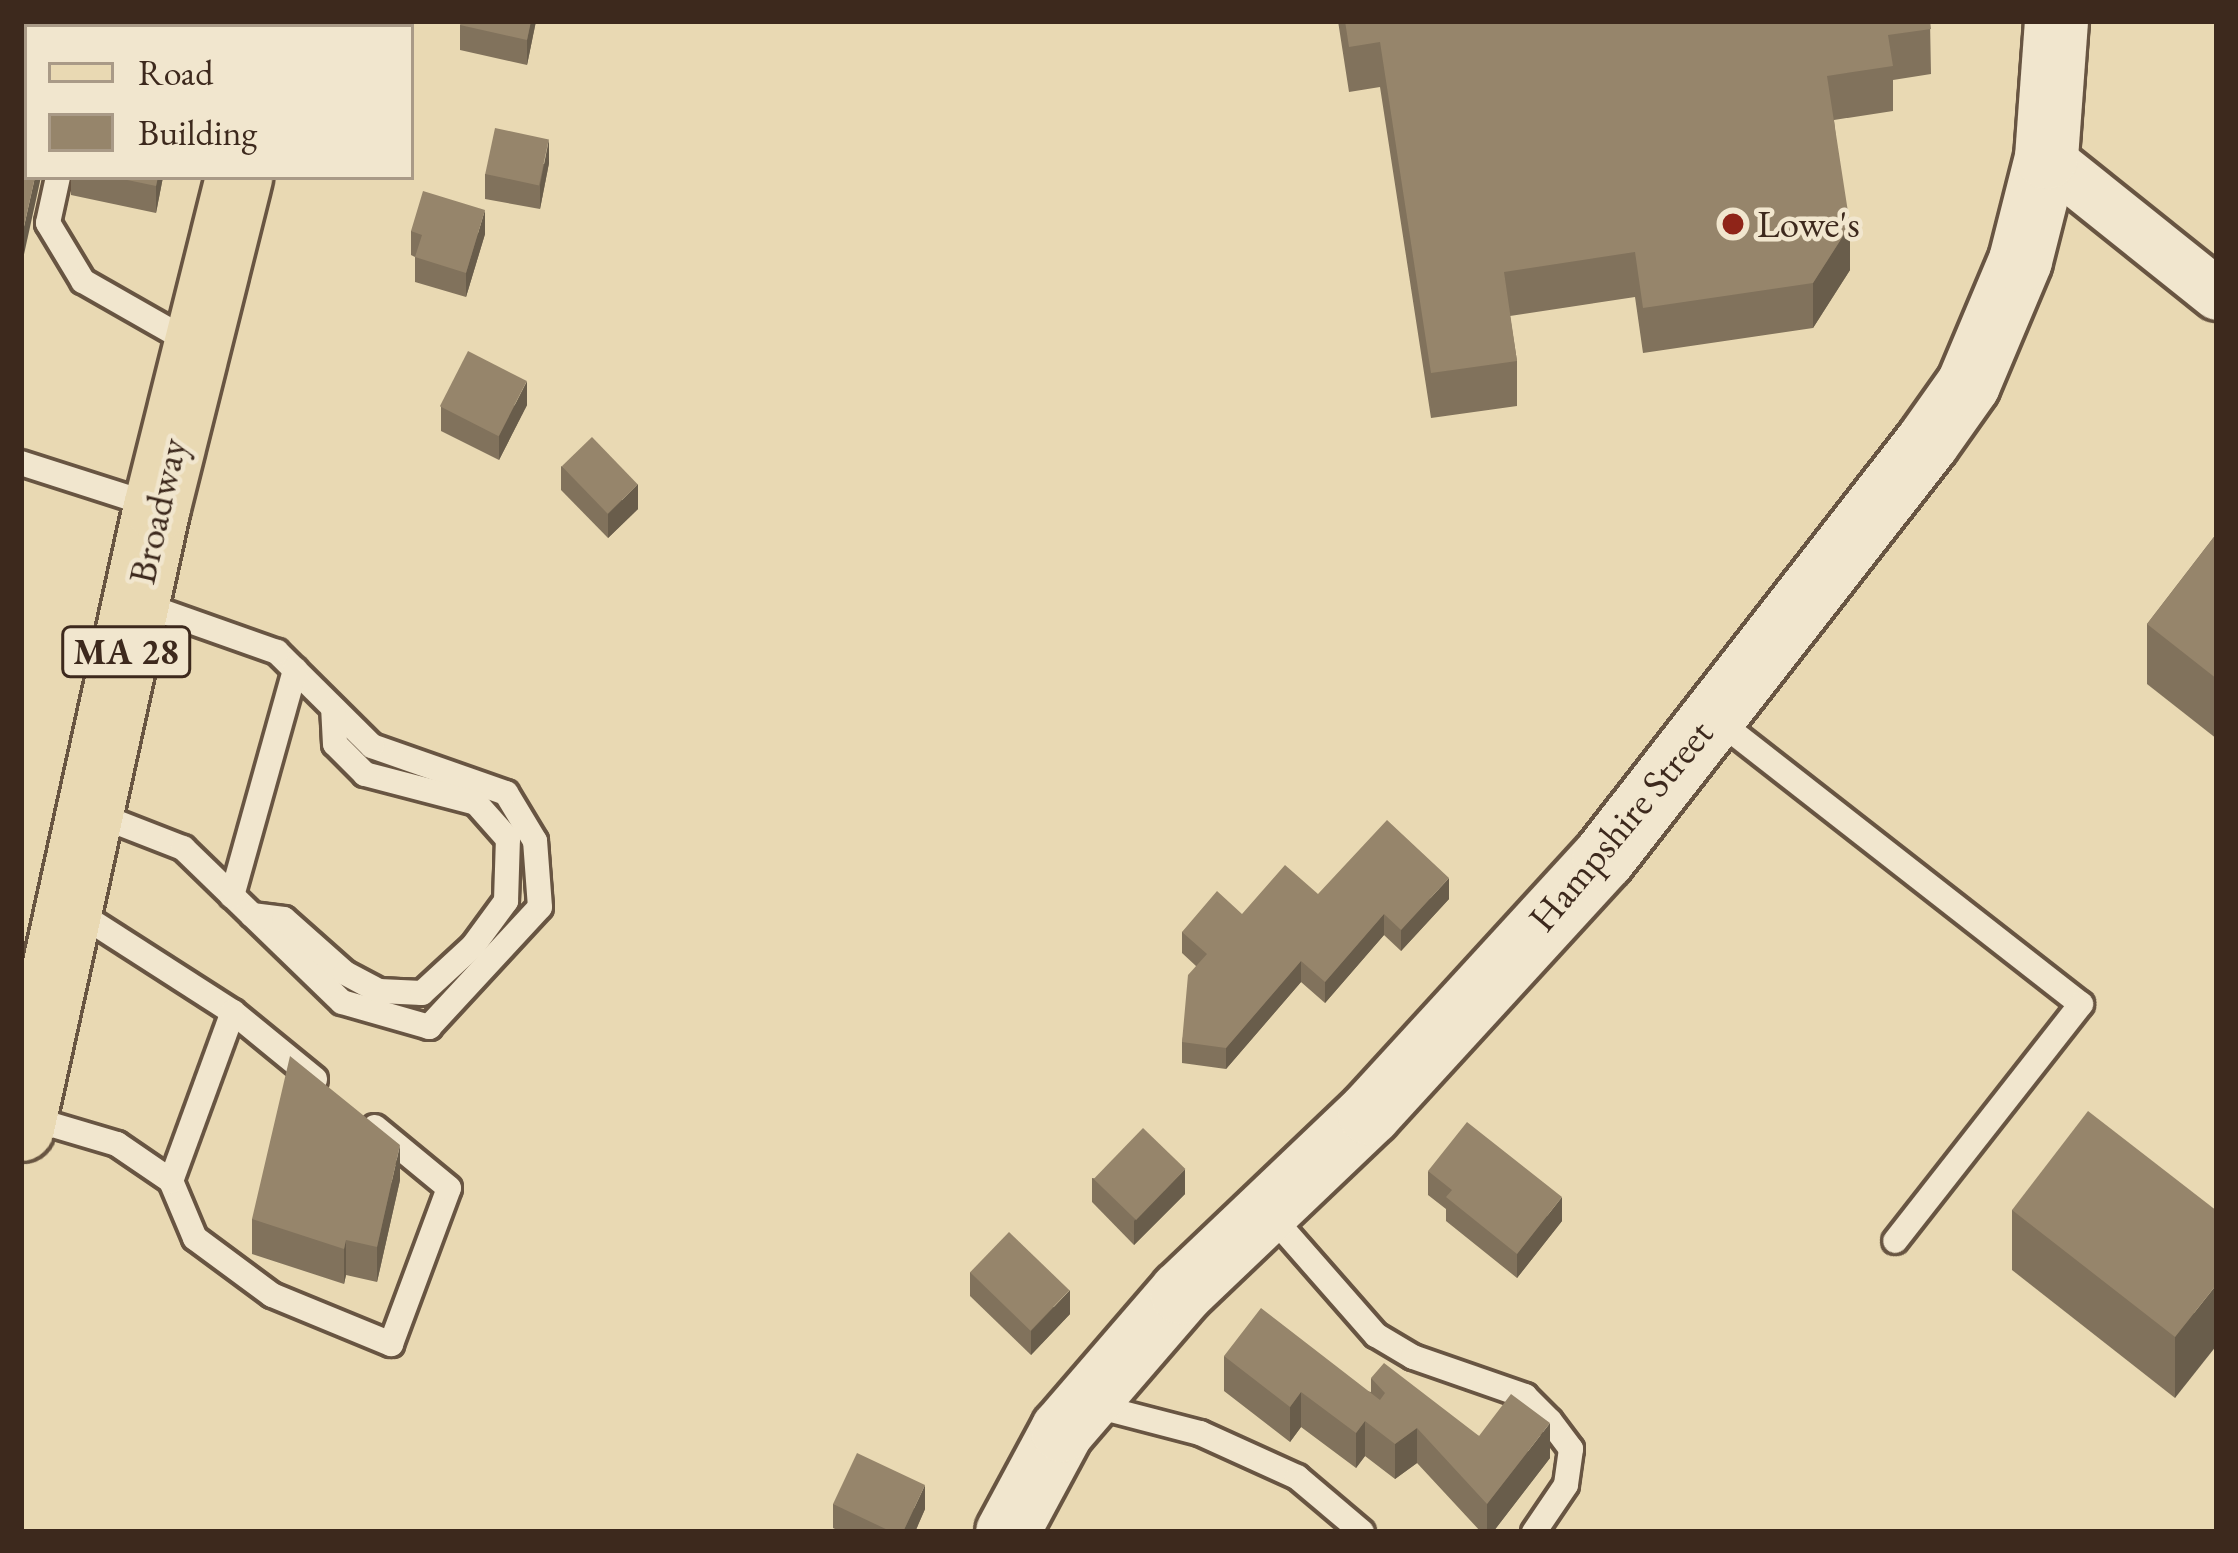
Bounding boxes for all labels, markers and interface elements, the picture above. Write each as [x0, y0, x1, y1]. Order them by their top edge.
legend [24, 24, 414, 180]
text: Road [138, 49, 213, 96]
text: Building [138, 109, 257, 156]
place label: Lowe's [1757, 201, 1860, 247]
marker: Lowe's [1720, 211, 1746, 237]
street label: Broadway [119, 434, 197, 588]
road number: MA 28 [60, 622, 192, 682]
street label: Hampshire Street [1519, 711, 1723, 941]

